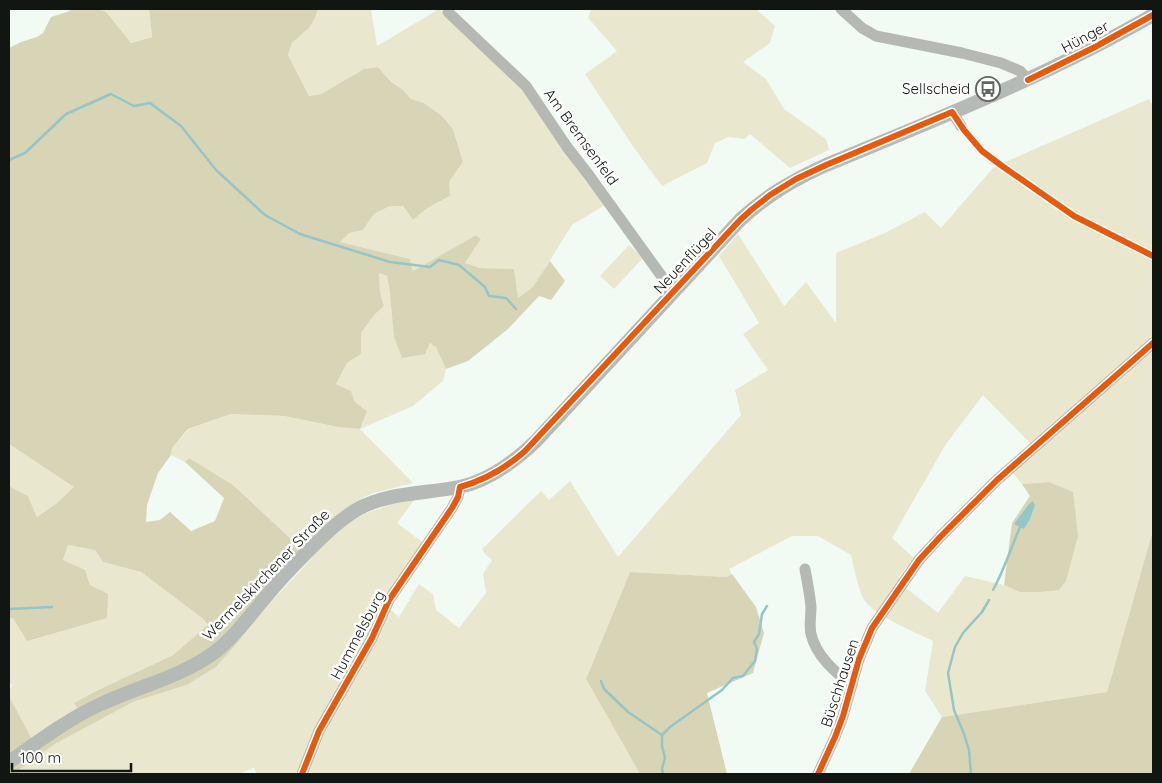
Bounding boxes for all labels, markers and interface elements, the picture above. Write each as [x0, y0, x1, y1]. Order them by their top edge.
street label: Hünger [1058, 16, 1112, 57]
bus stop icon: Sellscheid [975, 76, 1001, 102]
place label: Sellscheid [902, 79, 970, 98]
street label: Am Bremsenfeld [540, 85, 623, 189]
street label: Neuenflügel [649, 224, 720, 298]
street label: Wermelskirchener Straße [198, 505, 333, 644]
street label: Hummelsburg [326, 587, 389, 683]
street label: Büschhausen [816, 636, 863, 729]
scale bar [12, 740, 131, 772]
text: 100 m [20, 748, 61, 767]

